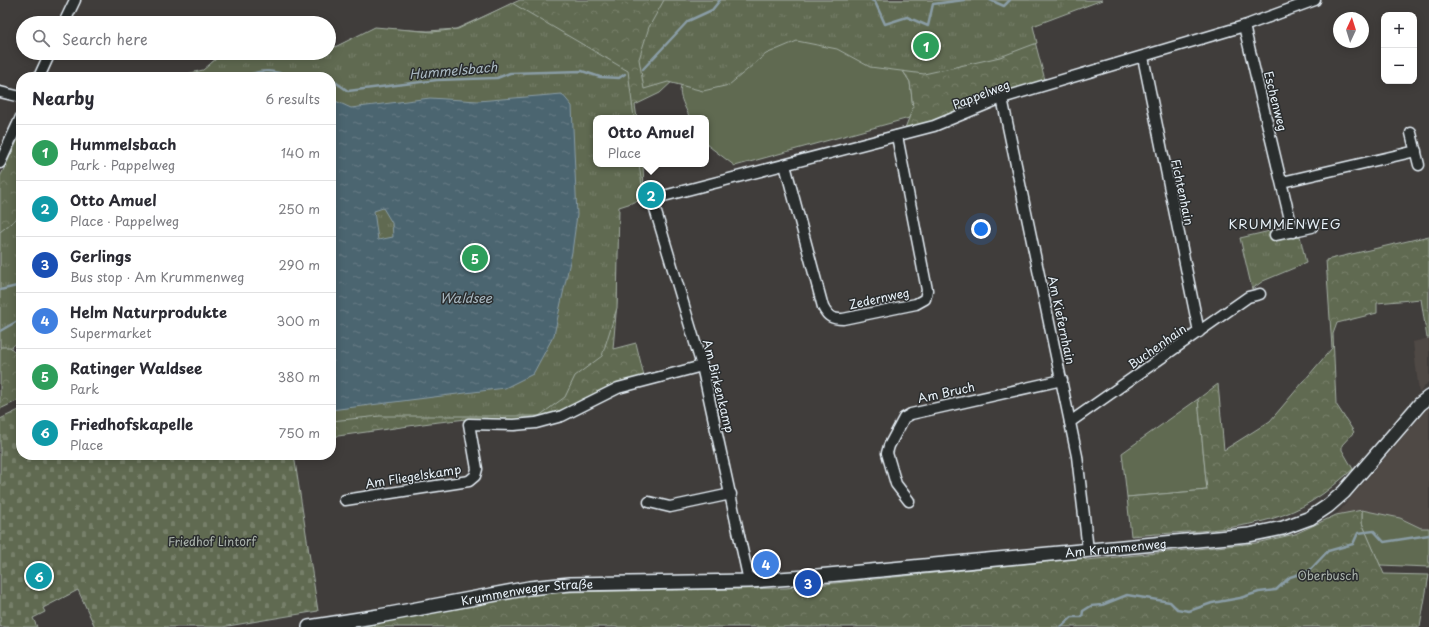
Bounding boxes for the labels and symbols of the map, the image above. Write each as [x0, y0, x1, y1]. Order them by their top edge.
north arrow [1333, 12, 1369, 48]
pin: 1 [913, 31, 939, 61]
water label: Hummelsbach [408, 57, 498, 83]
street label: Eschenweg [1260, 69, 1292, 133]
street label: Pappelweg [950, 75, 1012, 113]
street label: Fichtenhain [1167, 157, 1199, 227]
pin: 2 [638, 180, 664, 210]
district label: KRUMMENWEG [1228, 214, 1342, 233]
your location [971, 219, 991, 239]
pin: 5 [462, 243, 488, 273]
street label: Am Kiefernhain [1044, 274, 1080, 366]
street label: Zedernweg [847, 283, 911, 313]
water label: Waldsee [440, 288, 493, 307]
street label: Buchenhain [1124, 319, 1190, 373]
street label: Am Birkenkamp [699, 337, 739, 435]
street label: Am Bruch [916, 377, 976, 407]
street label: Am Fliegelskamp [364, 460, 462, 492]
park label: Friedhof Lintorf [168, 532, 257, 550]
street label: Am Krummenweg [1064, 534, 1167, 561]
pin: 4 [753, 549, 779, 579]
pin: 6 [26, 561, 52, 591]
park label: Oberbusch [1298, 566, 1358, 584]
pin: 3 [795, 568, 821, 598]
street label: Krummenweger Straße [459, 575, 593, 610]

